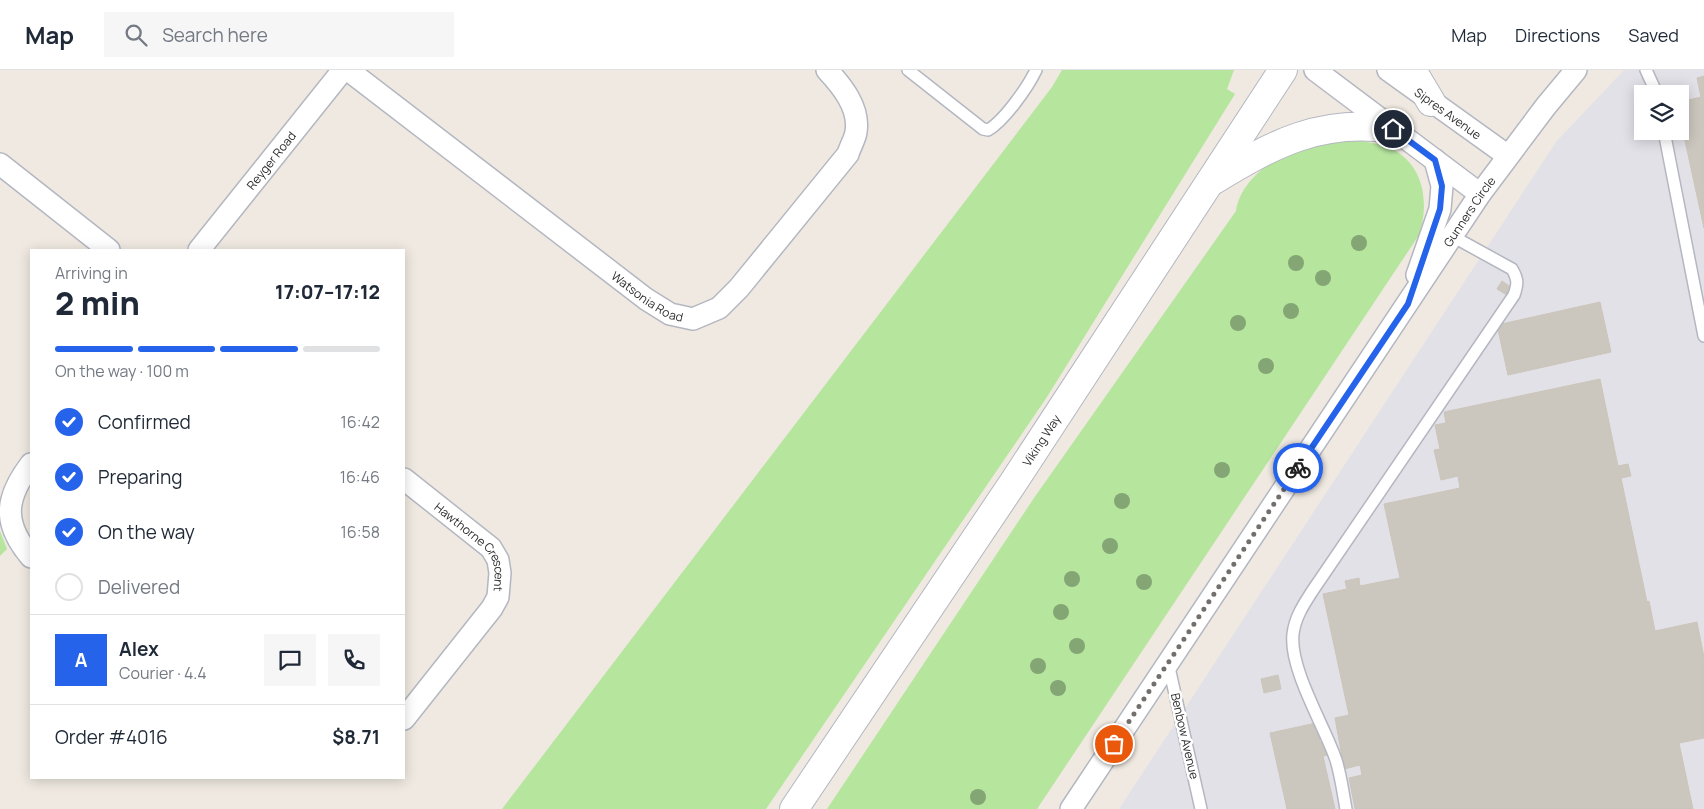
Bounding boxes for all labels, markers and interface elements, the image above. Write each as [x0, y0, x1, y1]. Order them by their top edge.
search box [104, 12, 454, 57]
text: Map [25, 18, 74, 51]
icon: search [122, 21, 150, 49]
text: Search here [162, 22, 268, 48]
text: Map [1451, 23, 1487, 47]
text: Directions [1515, 23, 1600, 47]
text: Saved [1628, 23, 1679, 47]
street label: Sipres Avenue [1411, 83, 1485, 143]
map controls [1634, 85, 1689, 140]
button: layers [1634, 85, 1689, 140]
pin [1372, 108, 1414, 150]
icon: home [1379, 115, 1407, 143]
street label: Reyger Road [242, 128, 299, 193]
street label: Gunners Circle [1439, 173, 1499, 250]
text: Arriving in [55, 262, 128, 284]
street label: Watsonia Road [608, 267, 685, 325]
text: 17:07–17:12 [275, 279, 380, 305]
text: 2 min [55, 281, 140, 325]
text: On the way · 100 m [55, 360, 189, 382]
icon: check [55, 408, 83, 436]
text: Confirmed [98, 409, 191, 435]
street label: Viking Way [1018, 410, 1065, 469]
text: 16:42 [340, 411, 380, 433]
courier [1273, 443, 1323, 493]
icon: bike [1284, 454, 1312, 482]
icon: check [55, 463, 83, 491]
text: Preparing [98, 464, 183, 490]
text: 16:46 [340, 466, 380, 488]
street label: Hawthorne Crescent [431, 498, 508, 592]
icon: check [55, 518, 83, 546]
text: On the way [98, 519, 195, 545]
text: 16:58 [341, 521, 380, 543]
text: Delivered [98, 574, 180, 600]
button: chat [264, 634, 316, 686]
button: phone [328, 634, 380, 686]
text: Alex [119, 636, 159, 662]
text: A [75, 647, 87, 673]
text: Courier · 4.4 [119, 662, 207, 684]
street label: Benbow Avenue [1167, 691, 1203, 781]
pin [1093, 723, 1135, 765]
text: Order #4016 [55, 724, 168, 750]
text: $8.71 [332, 724, 380, 750]
icon: bag [1100, 730, 1128, 758]

